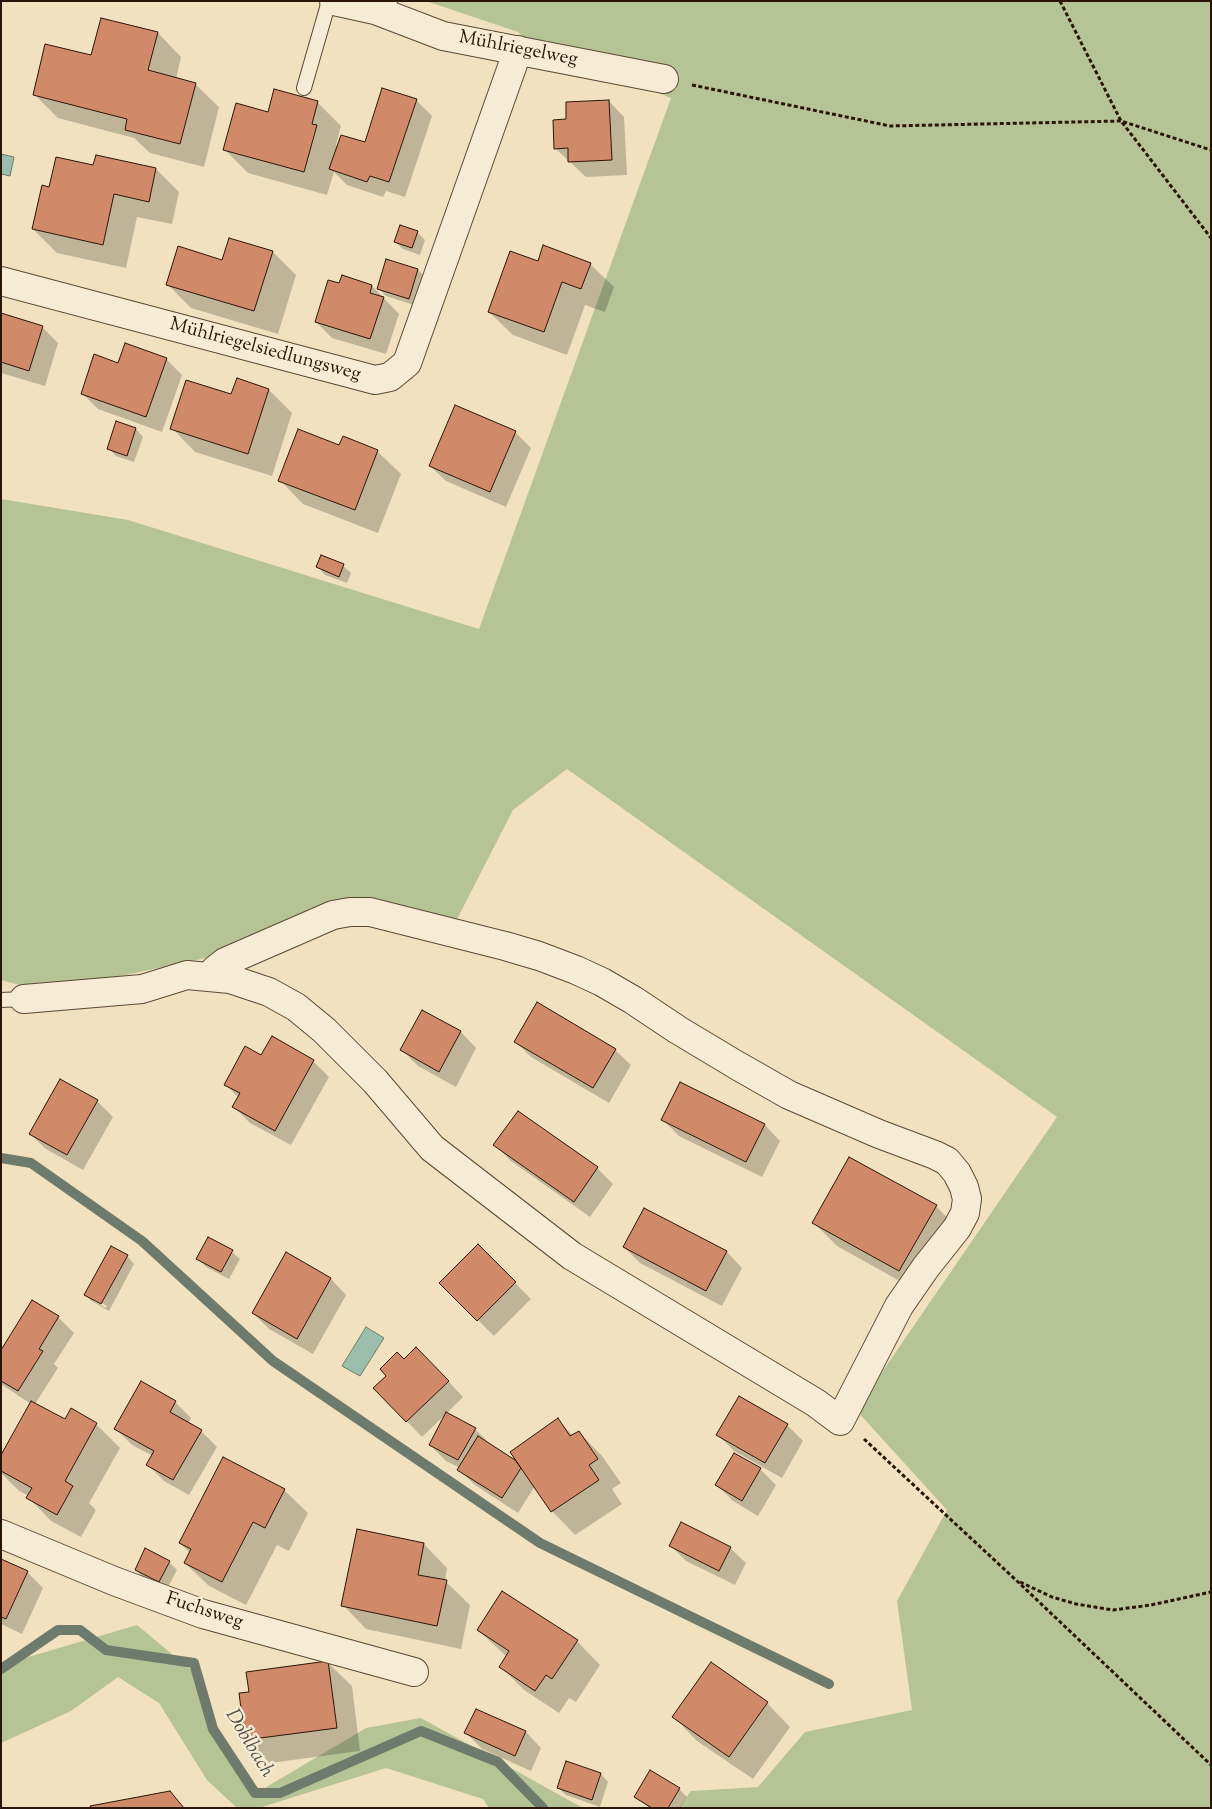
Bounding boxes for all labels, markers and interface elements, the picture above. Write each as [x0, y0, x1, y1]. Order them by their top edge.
street label: Mühlriegelweg [457, 27, 579, 73]
street label: Mühlriegelsiedlungsweg [167, 315, 363, 387]
street label: Fuchsweg [162, 1589, 246, 1635]
water label: Doblbach [218, 1706, 278, 1782]

